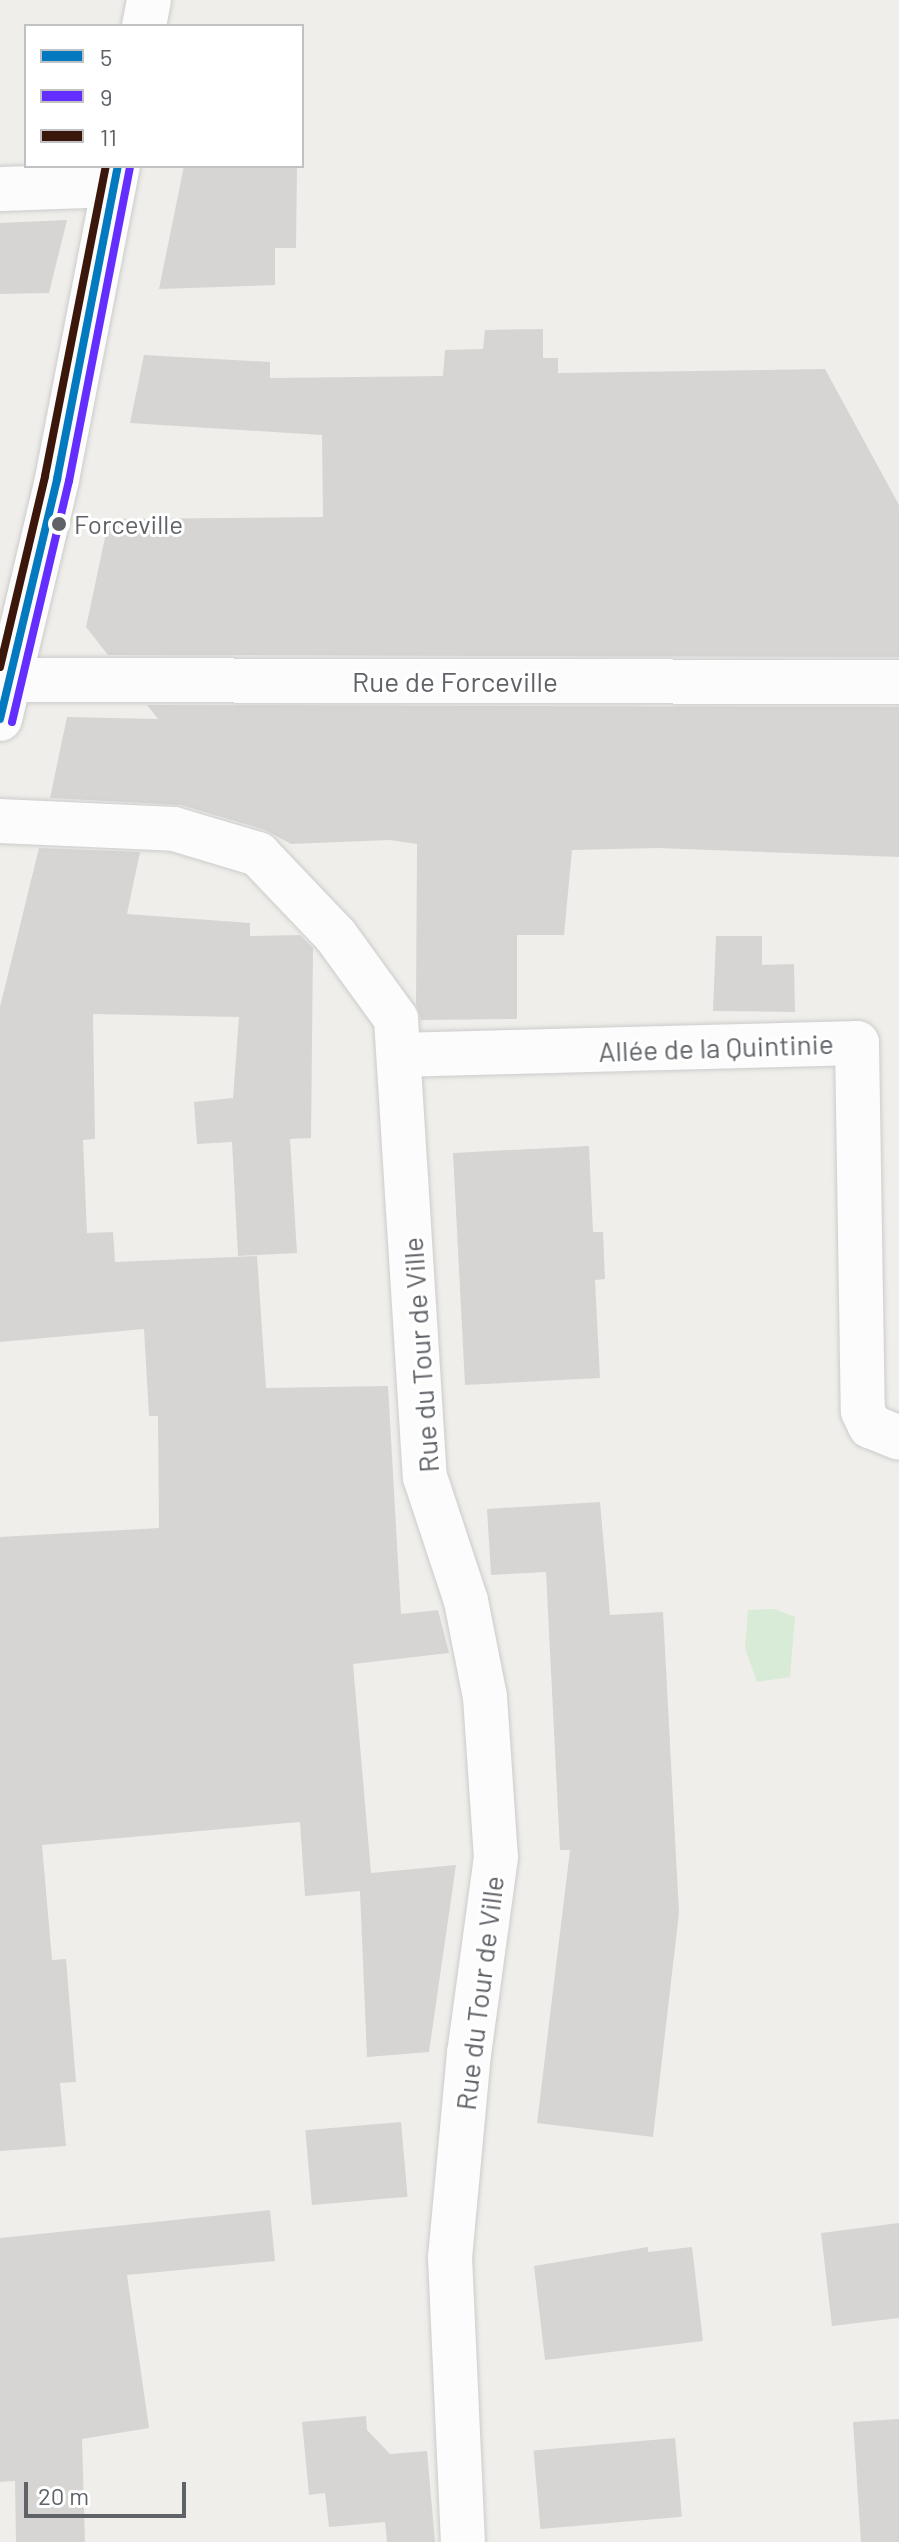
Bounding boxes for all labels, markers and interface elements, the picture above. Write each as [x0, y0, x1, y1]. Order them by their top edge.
legend [24, 24, 304, 168]
text: 5 [100, 42, 112, 71]
text: 9 [100, 82, 113, 111]
text: 11 [100, 122, 117, 151]
place label: Forceville [74, 508, 183, 540]
marker: Forceville [51, 516, 67, 532]
street label: Rue de Forceville [352, 664, 558, 698]
street label: Allée de la Quintinie [598, 1026, 834, 1068]
street label: Rue du Tour de Ville [395, 1236, 445, 1474]
street label: Rue du Tour de Ville [448, 1874, 510, 2112]
scale bar [28, 2466, 190, 2516]
text: 20 m [38, 2481, 89, 2510]

